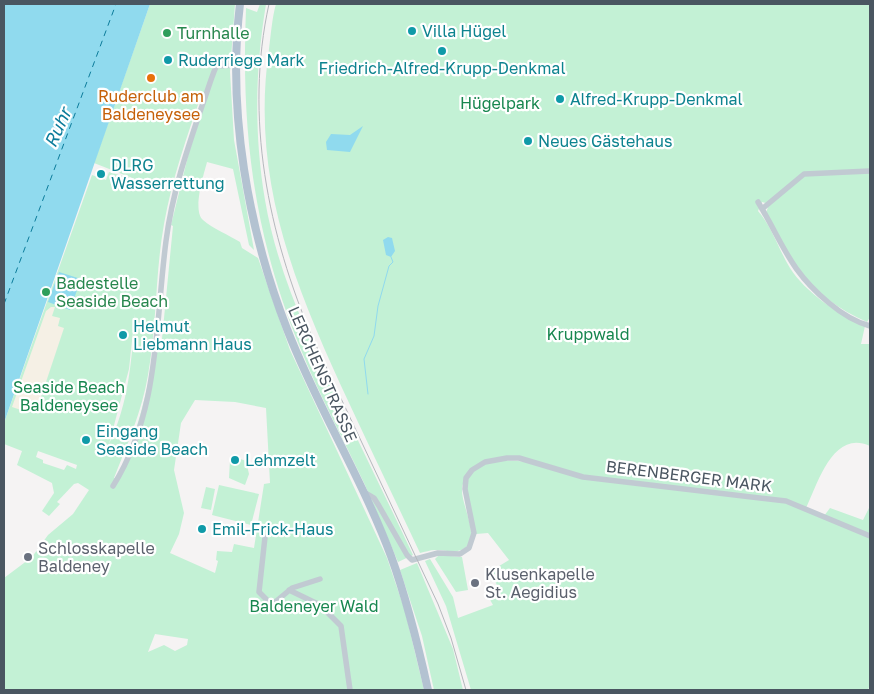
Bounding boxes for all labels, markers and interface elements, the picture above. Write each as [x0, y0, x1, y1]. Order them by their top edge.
place label: Villa Hügel [422, 21, 506, 41]
place label: Turnhalle [177, 23, 249, 43]
marker: Villa Hügel [406, 25, 418, 37]
marker: Turnhalle [161, 27, 173, 39]
marker: Friedrich-Alfred-Krupp-Denkmal [436, 45, 448, 57]
place label: Ruderriege Mark [178, 50, 305, 70]
marker: Ruderriege Mark [162, 54, 174, 66]
place label: Friedrich-Alfred-Krupp-Denkmal [318, 58, 566, 78]
marker: Ruderclub am Baldeneysee [145, 72, 157, 84]
place label: Ruderclub am Baldeneysee [98, 86, 204, 124]
place label: Alfred-Krupp-Denkmal [570, 89, 743, 109]
park label: Hügelpark [460, 93, 540, 113]
marker: Alfred-Krupp-Denkmal [554, 93, 566, 105]
water label: Ruhr [39, 102, 77, 151]
place label: Neues Gästehaus [538, 131, 672, 151]
marker: Neues Gästehaus [522, 135, 534, 147]
place label: DLRG Wasserrettung [111, 155, 225, 193]
marker: DLRG Wasserrettung [95, 168, 107, 180]
place label: Badestelle Seaside Beach [56, 273, 168, 311]
marker: Badestelle Seaside Beach [40, 286, 52, 298]
street label: LERCHENSTRASSE [284, 303, 362, 445]
place label: Helmut Liebmann Haus [133, 316, 252, 354]
park label: Kruppwald [547, 324, 629, 344]
marker: Helmut Liebmann Haus [117, 329, 129, 341]
park label: Seaside Beach Baldeneysee [13, 377, 125, 415]
place label: Eingang Seaside Beach [96, 421, 208, 459]
marker: Eingang Seaside Beach [80, 434, 92, 446]
place label: Lehmzelt [245, 450, 316, 470]
marker: Lehmzelt [229, 454, 241, 466]
street label: BERENBERGER MARK [605, 456, 773, 496]
place label: Emil-Frick-Haus [212, 519, 333, 539]
marker: Emil-Frick-Haus [196, 523, 208, 535]
place label: Schlosskapelle Baldeney [38, 538, 155, 576]
marker: Schlosskapelle Baldeney [22, 551, 34, 563]
place label: Klusenkapelle St. Aegidius [485, 564, 595, 602]
marker: Klusenkapelle St. Aegidius [469, 577, 481, 589]
park label: Baldeneyer Wald [249, 596, 379, 616]

